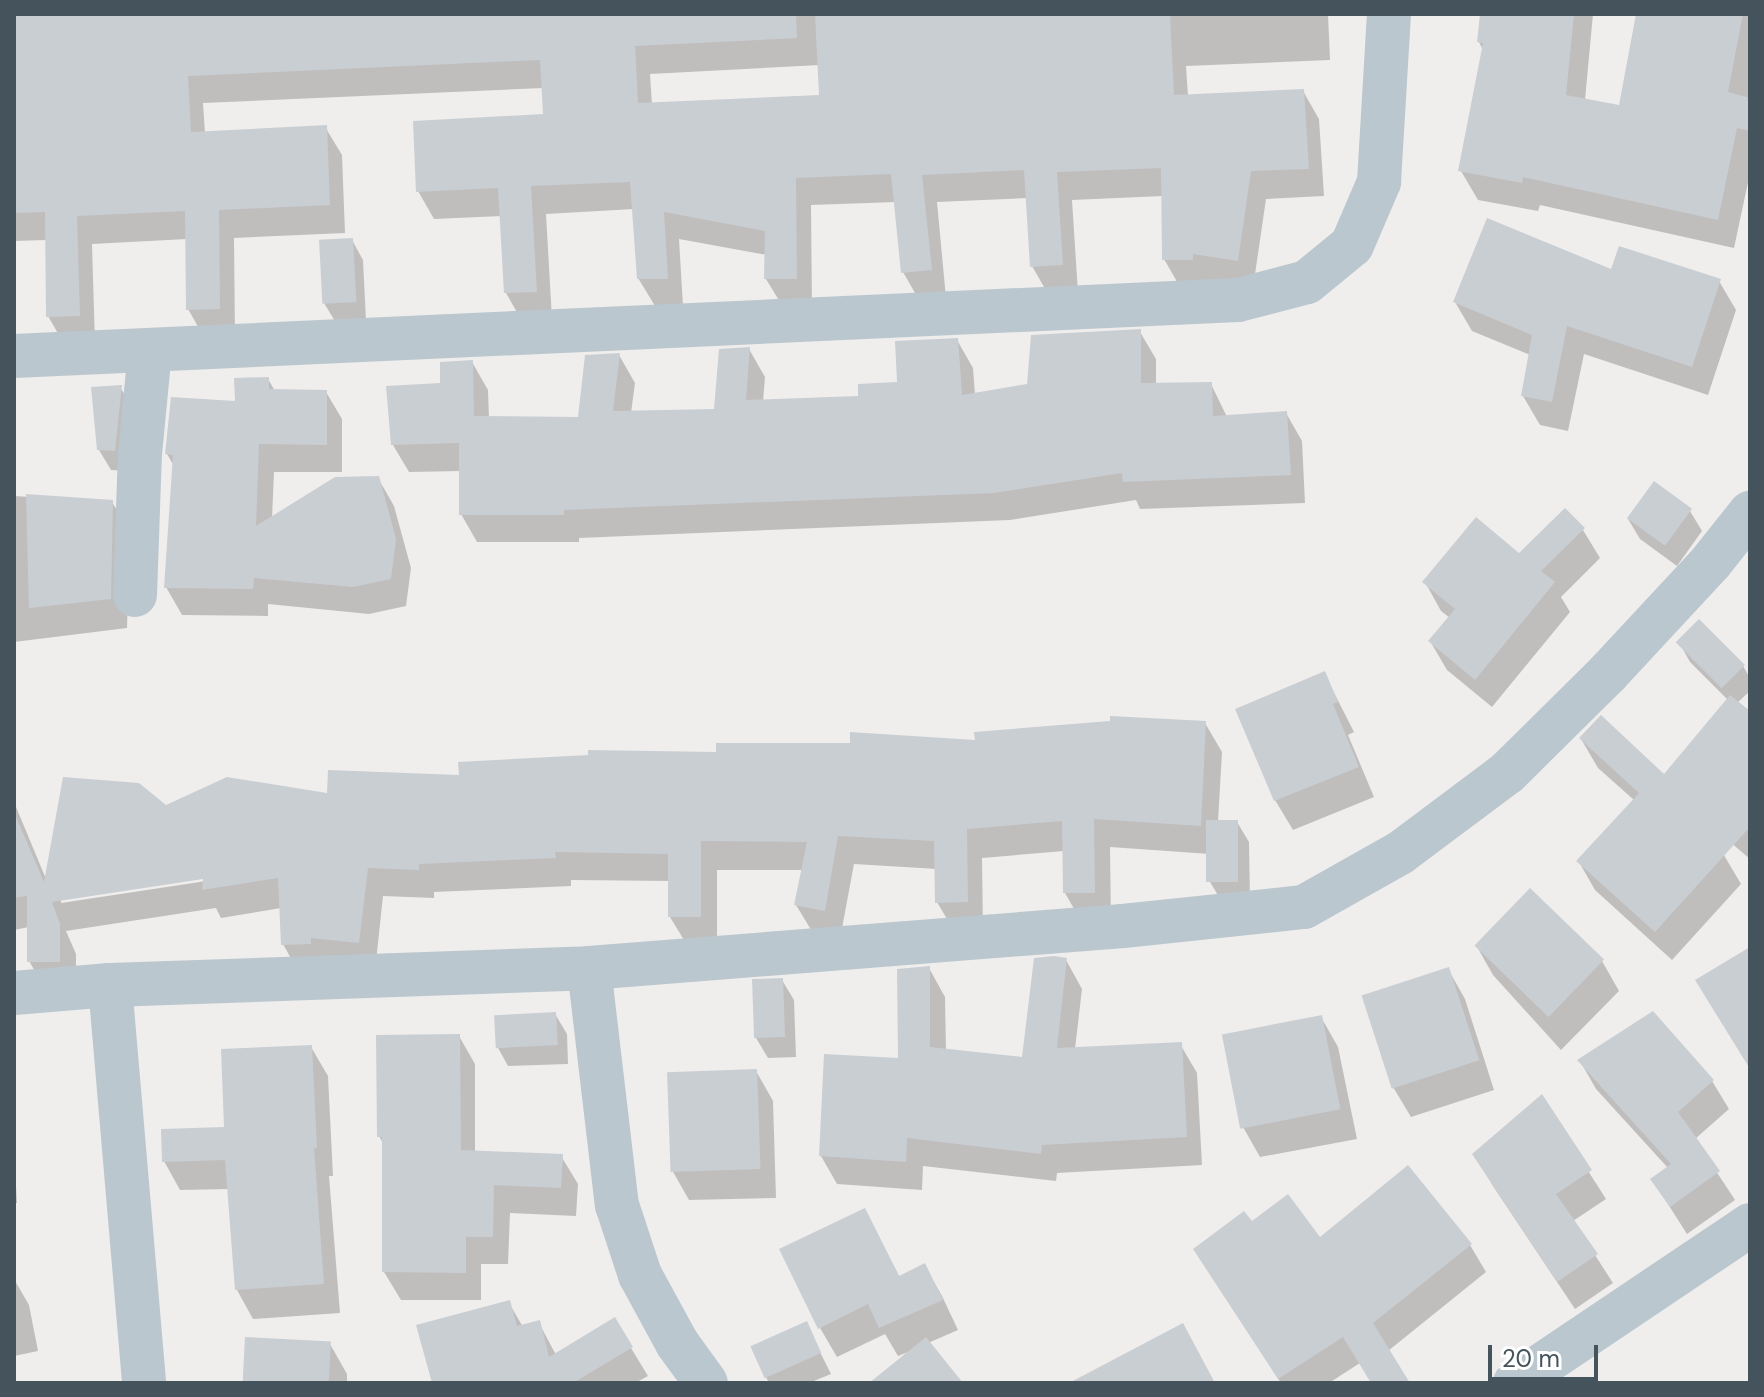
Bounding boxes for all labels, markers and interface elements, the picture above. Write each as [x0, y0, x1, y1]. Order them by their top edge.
scale bar [1492, 1329, 1602, 1379]
text: 20 m [1502, 1343, 1560, 1374]

